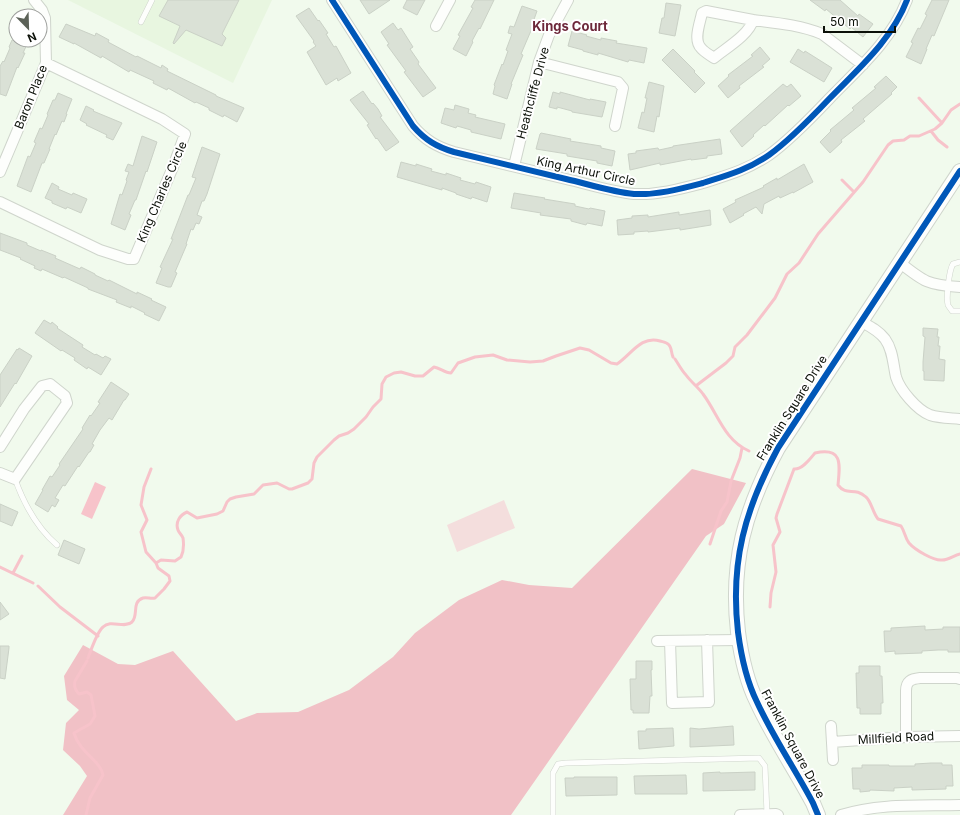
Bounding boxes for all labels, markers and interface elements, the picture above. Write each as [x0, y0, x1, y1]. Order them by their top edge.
north arrow [8, 8, 48, 48]
scale bar [824, 8, 895, 34]
text: 50 m [830, 14, 859, 29]
district label: Kings Court [532, 18, 608, 34]
text: N [25, 29, 39, 45]
street label: Heathcliffe Drive [513, 45, 552, 141]
street label: Baron Place [11, 63, 50, 131]
street label: King Charles Circle [133, 139, 190, 245]
street label: King Arthur Circle [535, 153, 637, 188]
street label: Franklin Square Drive [753, 352, 830, 463]
street label: Franklin Square Drive [758, 687, 829, 801]
street label: Millfield Road [857, 728, 935, 747]

